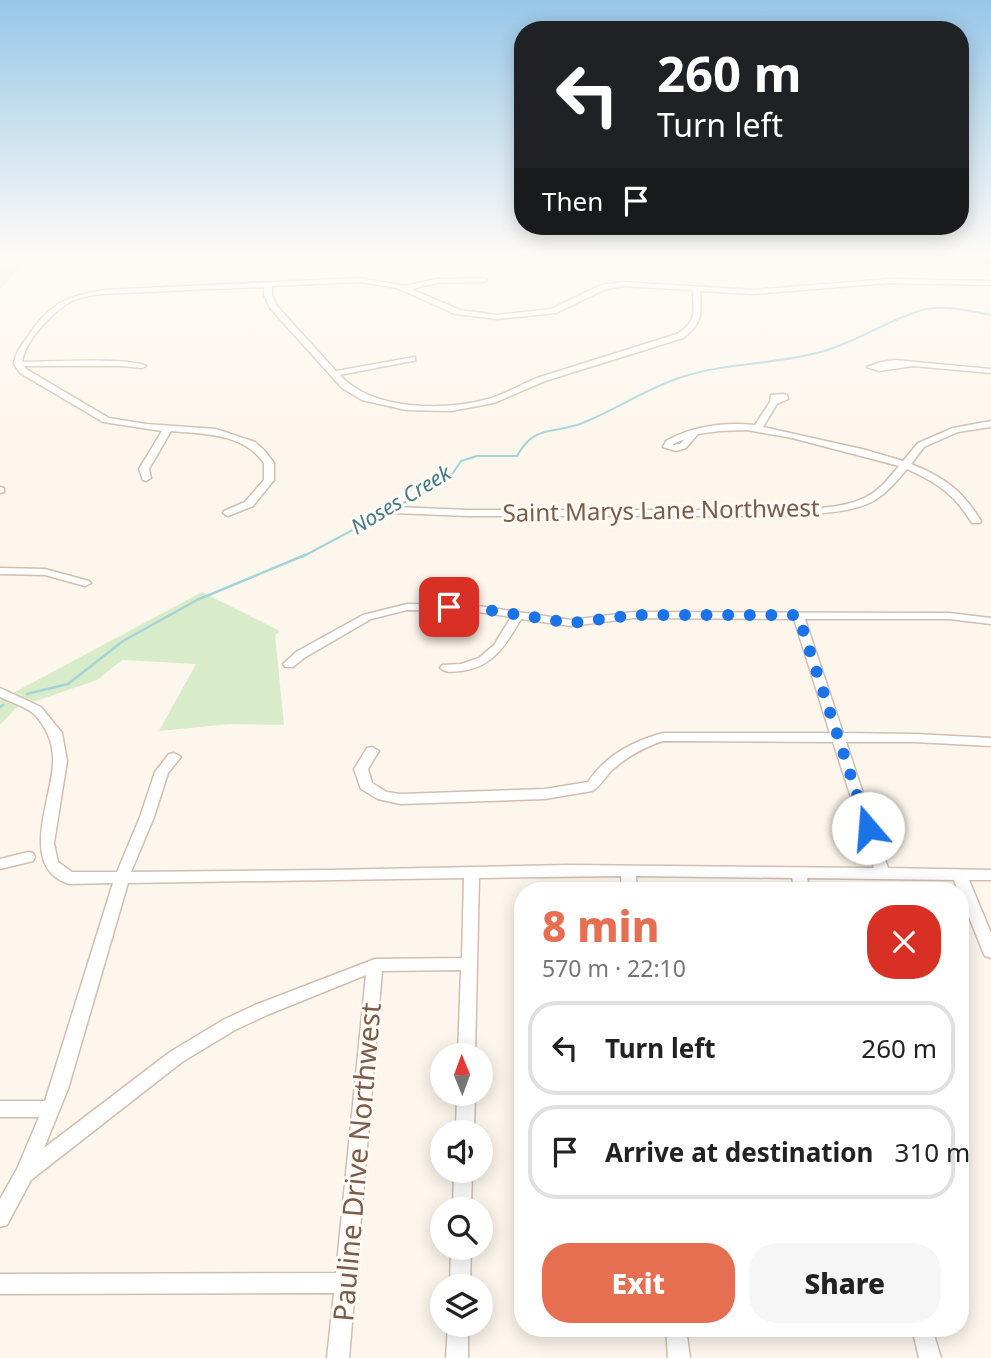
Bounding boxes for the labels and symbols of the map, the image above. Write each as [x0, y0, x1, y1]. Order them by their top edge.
water label: Noses Creek [345, 457, 457, 540]
street label: Saint Marys Lane Northwest [502, 490, 820, 529]
pin [419, 577, 479, 637]
position arrow [831, 791, 905, 865]
street label: Pauline Drive Northwest [323, 1001, 389, 1323]
north arrow [430, 1043, 494, 1106]

